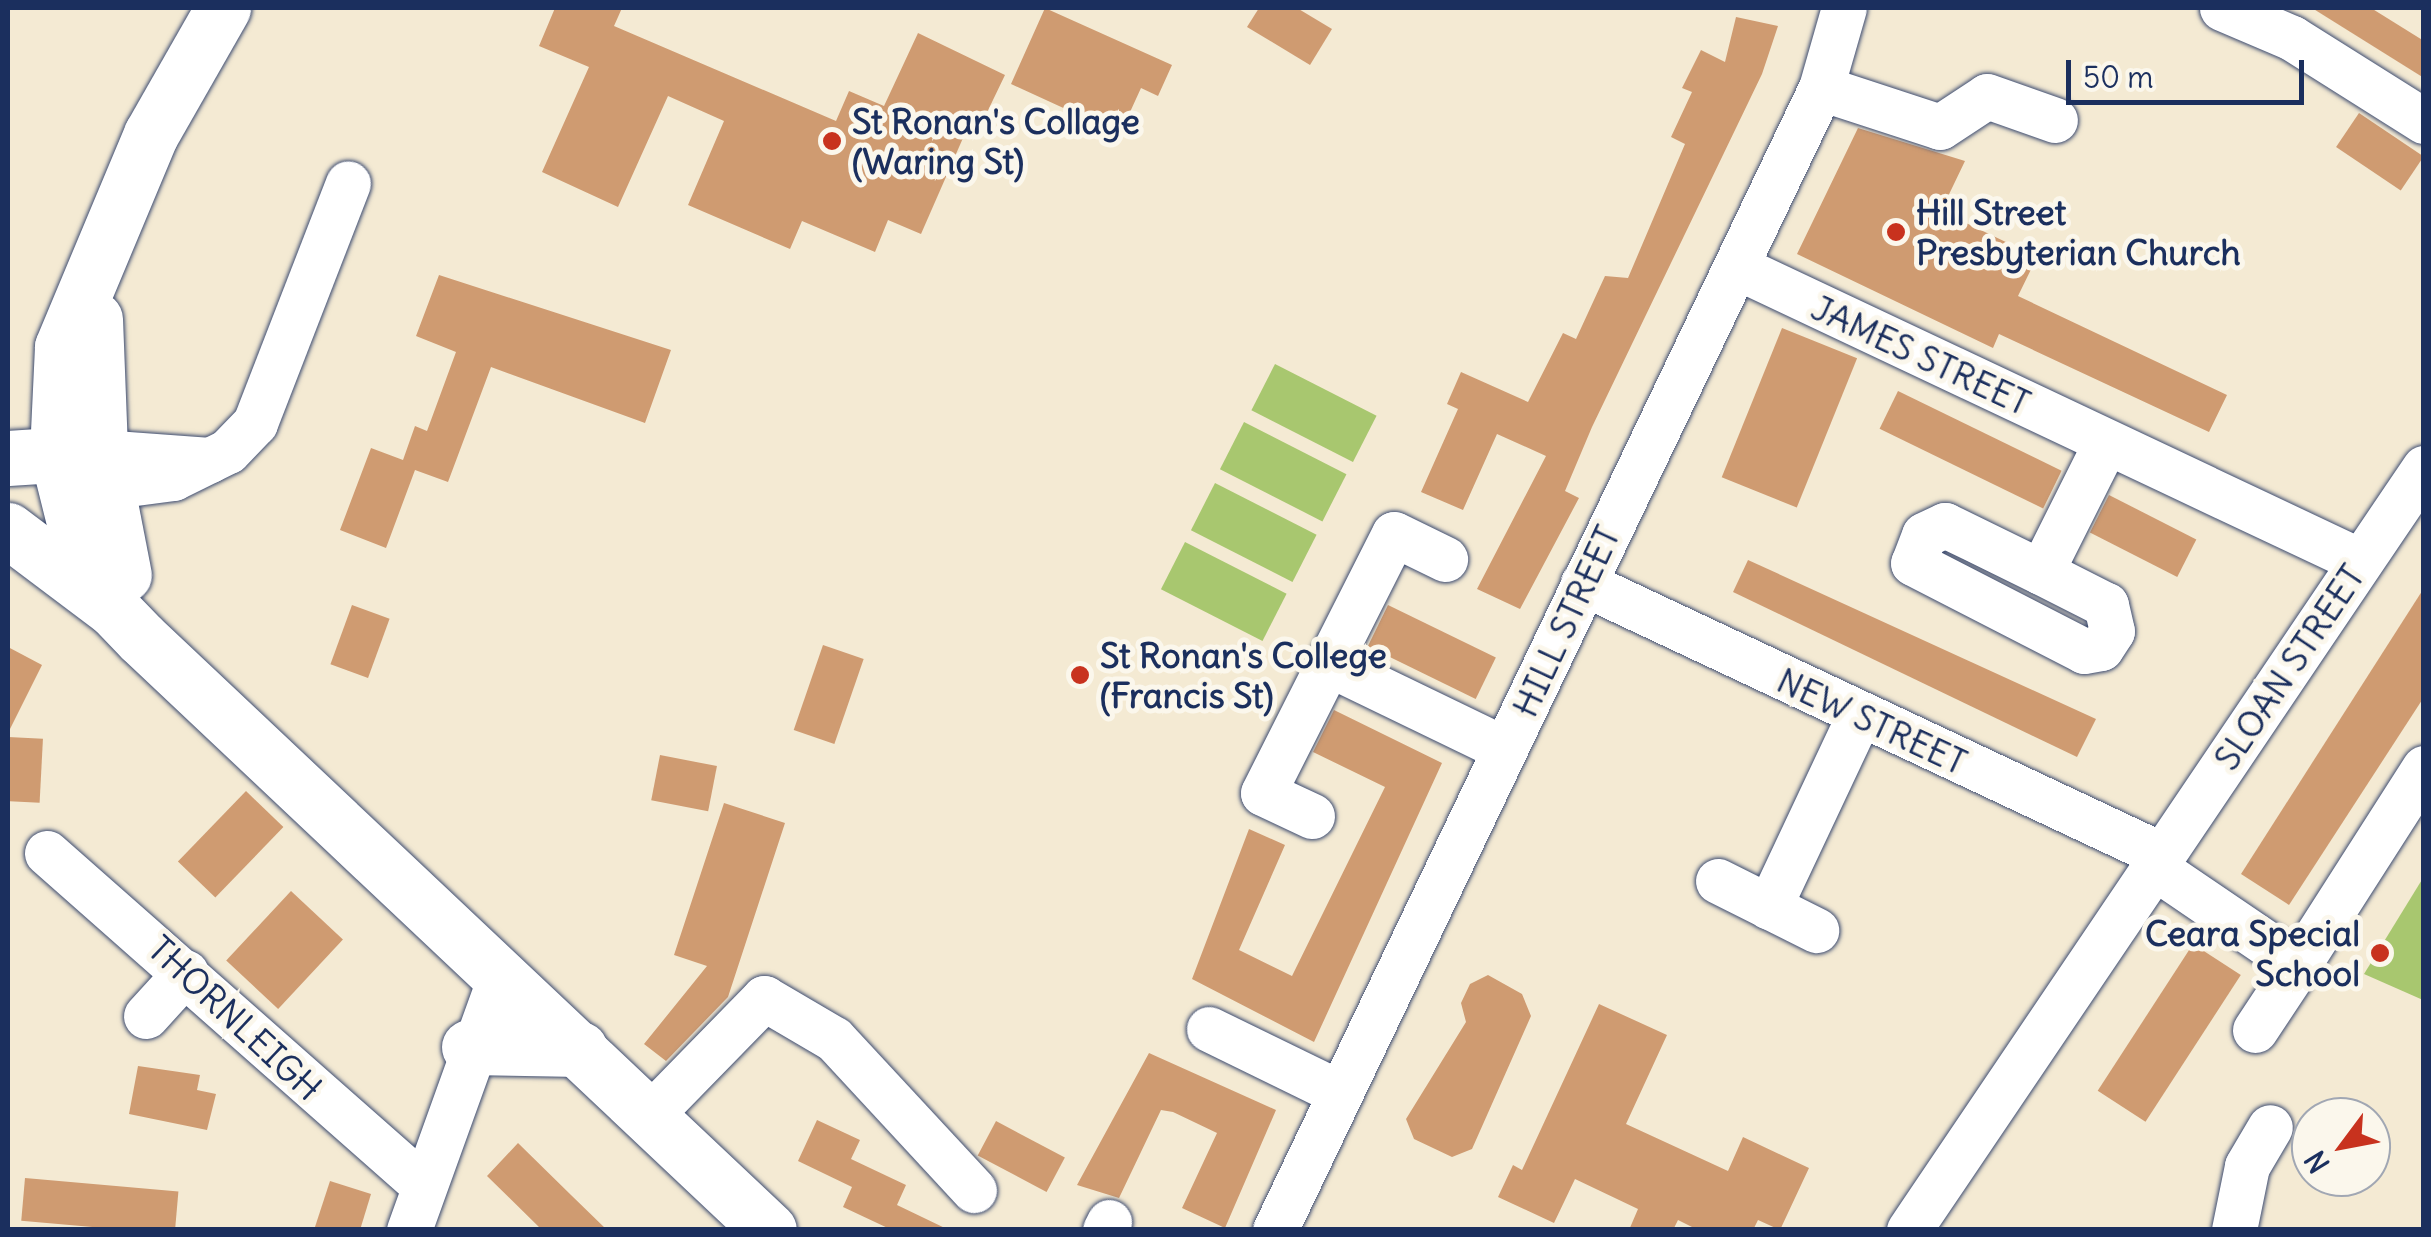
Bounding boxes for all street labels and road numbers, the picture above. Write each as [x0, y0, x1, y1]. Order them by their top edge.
street label: JAMES STREET [1805, 286, 2037, 424]
street label: HILL STREET [1503, 519, 1629, 723]
street label: SLOAN STREET [2205, 556, 2373, 778]
street label: NEW STREET [1771, 659, 1973, 783]
street label: THORNLEIGH [140, 927, 330, 1109]

